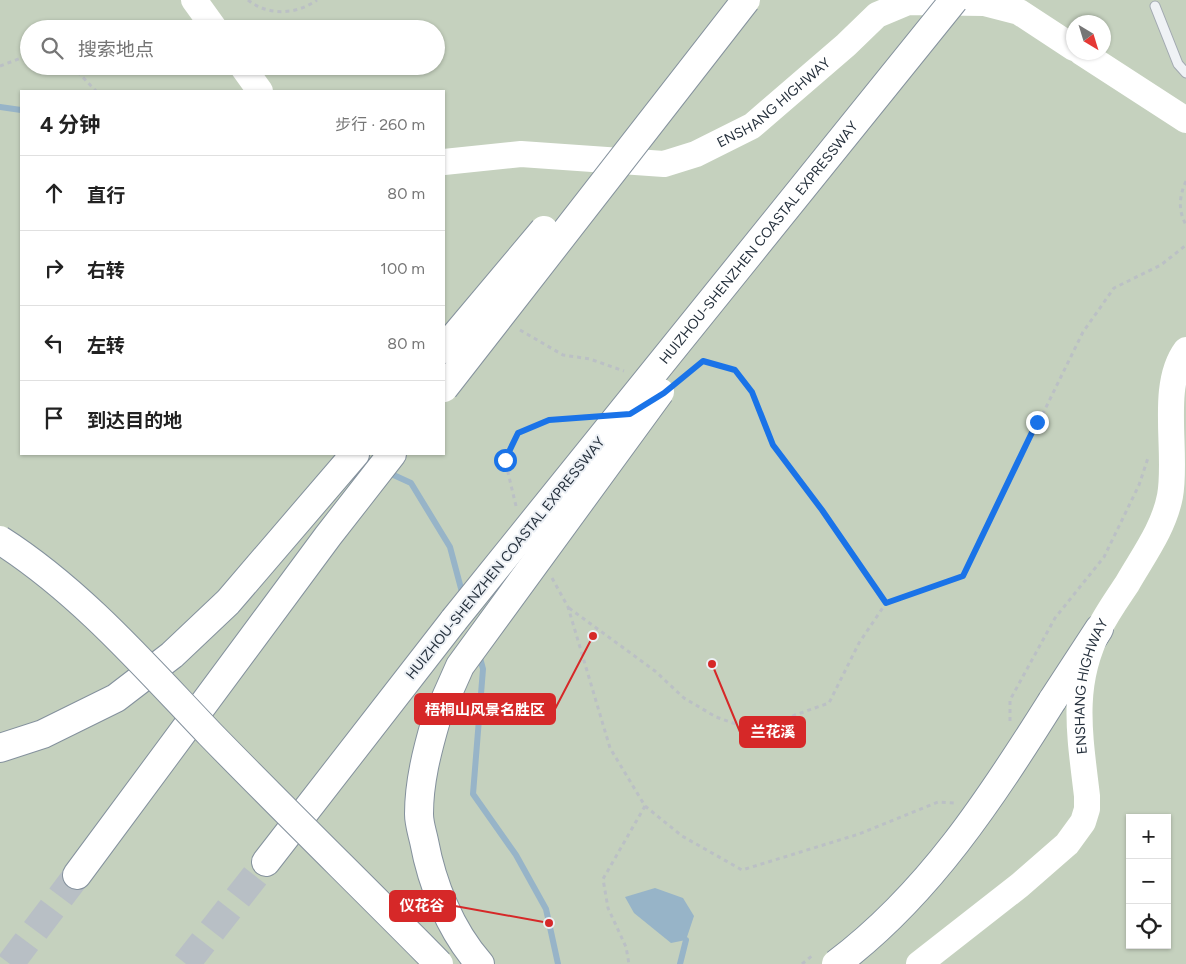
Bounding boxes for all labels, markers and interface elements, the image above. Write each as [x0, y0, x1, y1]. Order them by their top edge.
north arrow [1066, 15, 1111, 60]
search box [20, 20, 445, 75]
icon: search [38, 34, 66, 62]
text: 搜索地点 [78, 38, 154, 61]
street label: ENSHANG HIGHWAY [714, 54, 834, 151]
text: 4 分钟 [40, 112, 100, 137]
text: 步行 · 260 m [335, 115, 425, 134]
street label: HUIZHOU-SHENZHEN COASTAL EXPRESSWAY [656, 118, 862, 368]
icon: ahead [40, 179, 68, 207]
text: 直行 [87, 184, 125, 207]
text: 80 m [387, 184, 425, 203]
icon: right [40, 254, 68, 282]
text: 右转 [87, 259, 125, 282]
text: 100 m [380, 259, 425, 278]
icon: left [40, 329, 68, 357]
text: 左转 [87, 334, 125, 357]
text: 80 m [387, 334, 425, 353]
icon: arrive [40, 404, 68, 432]
text: 到达目的地 [87, 409, 182, 432]
route end [1026, 411, 1049, 434]
street label: HUIZHOU-SHENZHEN COASTAL EXPRESSWAY [402, 433, 609, 683]
route start [494, 449, 517, 472]
street label: ENSHANG HIGHWAY [1071, 615, 1112, 755]
callout: 梧桐山风景名胜区 [415, 694, 555, 724]
text: 梧桐山风景名胜区 [425, 701, 545, 719]
callout: 兰花溪 [740, 717, 805, 747]
text: 兰花溪 [750, 723, 796, 741]
map controls [1126, 814, 1171, 949]
button: + [1126, 814, 1171, 859]
button: − [1126, 859, 1171, 904]
callout: 仪花谷 [390, 891, 455, 921]
text: 仪花谷 [399, 897, 445, 915]
button: locate [1126, 904, 1171, 949]

